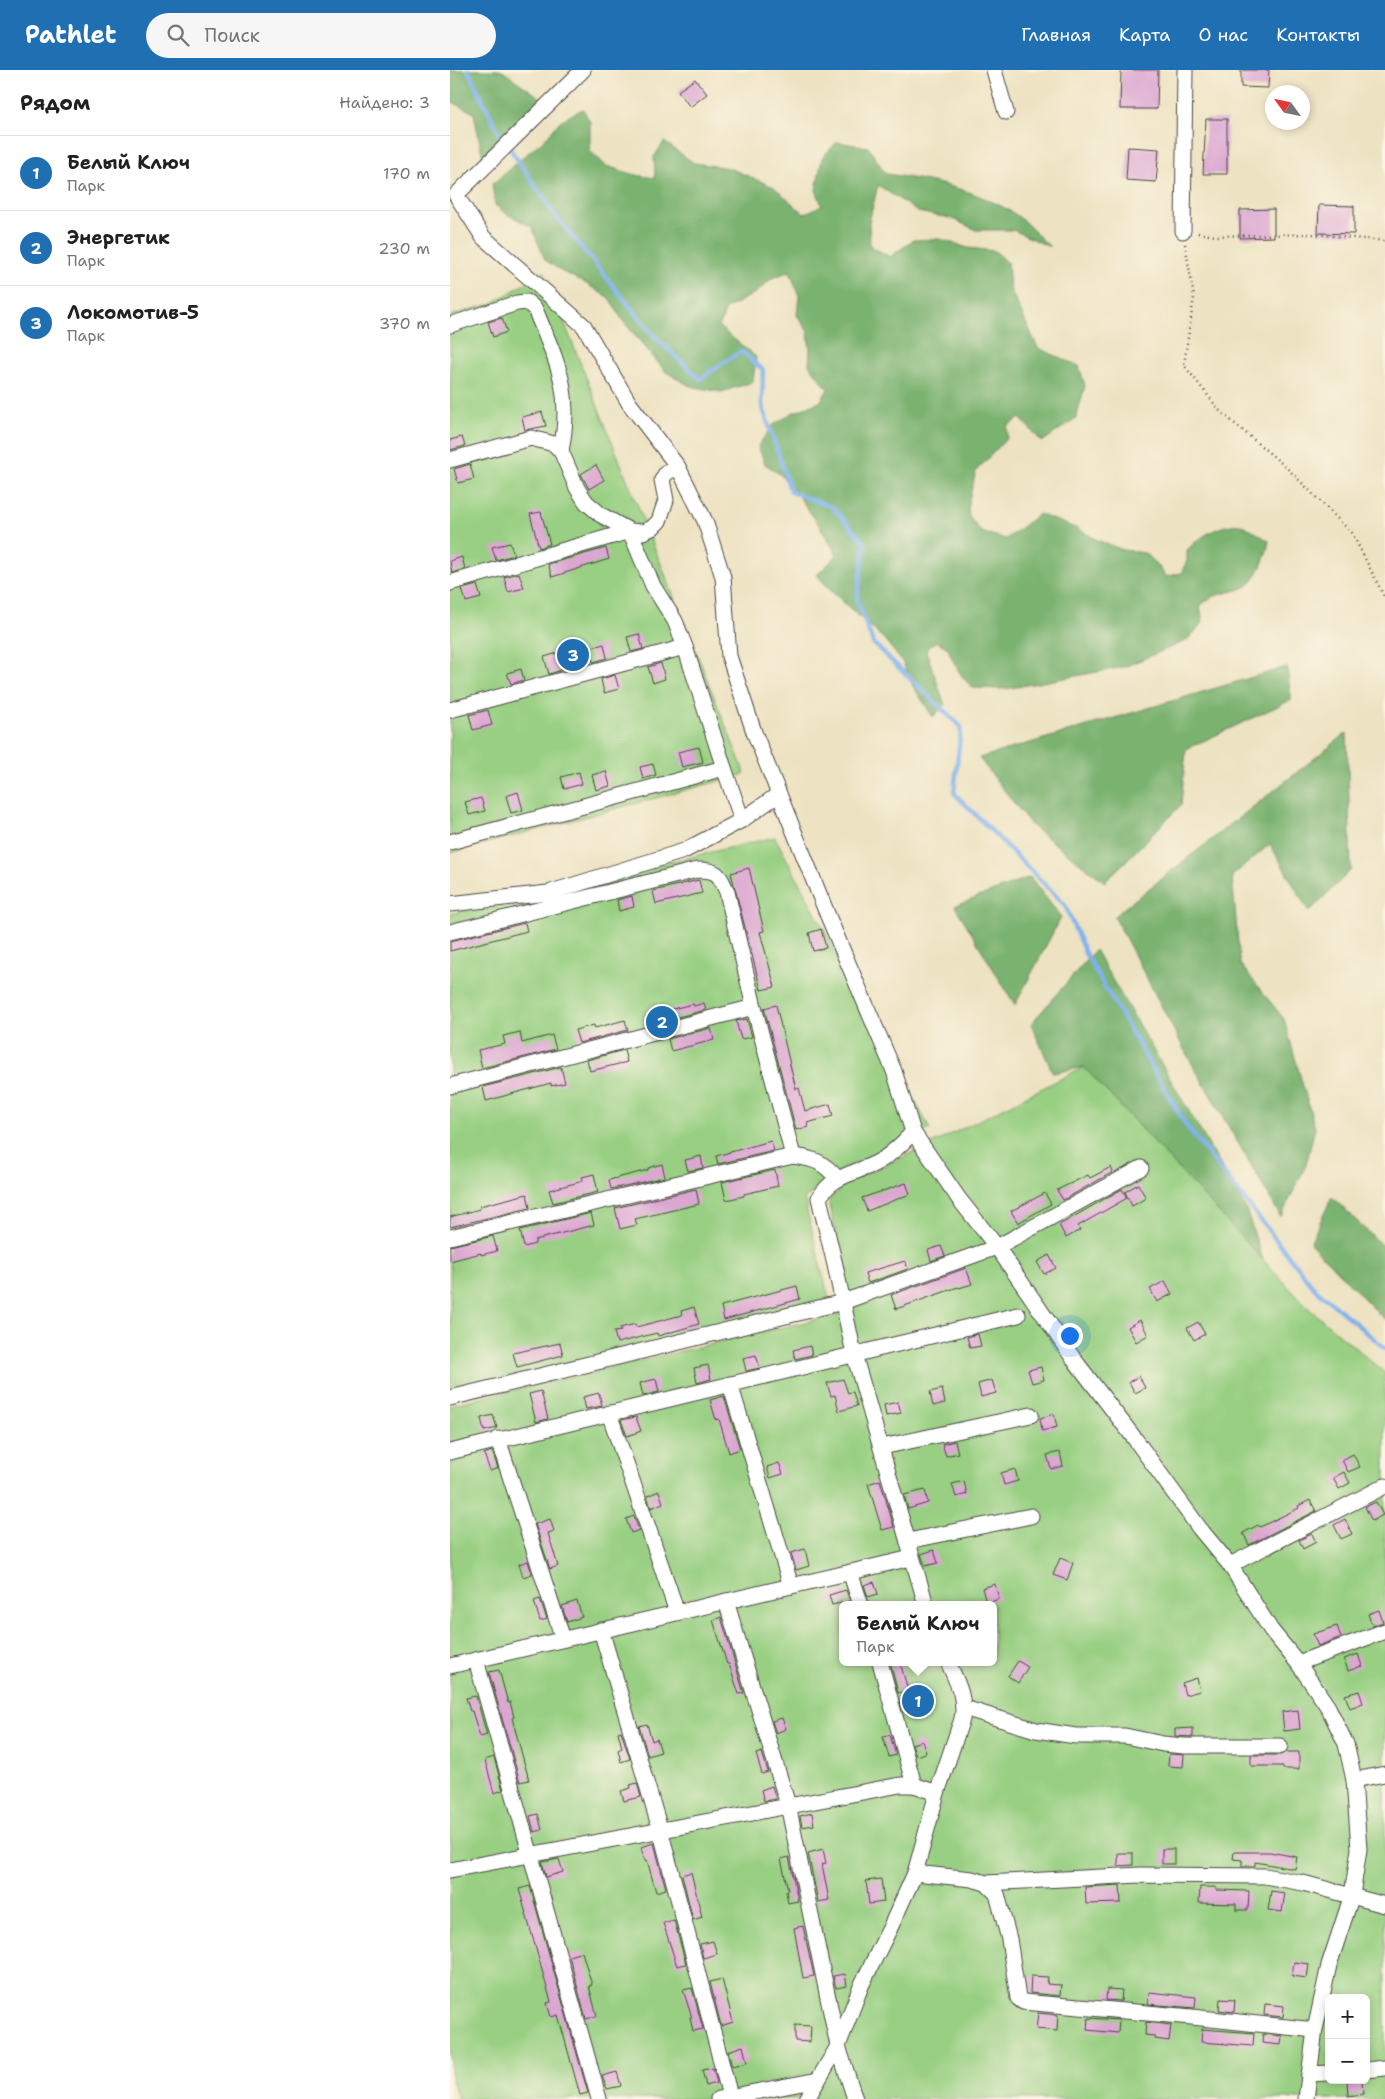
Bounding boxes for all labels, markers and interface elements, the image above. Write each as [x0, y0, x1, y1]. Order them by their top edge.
search box [146, 13, 496, 58]
text: Pathlet [25, 19, 116, 51]
icon: search [164, 21, 192, 49]
text: Поиск [204, 23, 260, 48]
text: Главная [1021, 23, 1091, 47]
text: Карта [1119, 23, 1171, 47]
text: О нас [1199, 23, 1248, 47]
text: Контакты [1276, 23, 1360, 47]
north arrow [1265, 85, 1310, 130]
text: Рядом [20, 89, 90, 117]
text: Найдено: 3 [339, 92, 430, 113]
text: Белый Ключ [67, 150, 190, 175]
text: 1 [32, 163, 40, 184]
text: 170 m [383, 163, 430, 184]
text: Парк [67, 175, 105, 196]
text: Энергетик [67, 225, 170, 250]
text: 2 [30, 238, 42, 259]
text: 230 m [378, 238, 430, 259]
text: Парк [67, 250, 105, 271]
text: Локомотив-5 [67, 300, 199, 325]
text: 3 [30, 313, 42, 334]
text: 370 m [379, 313, 430, 334]
text: Парк [67, 325, 105, 346]
pin: 3 [557, 636, 589, 674]
pin: 2 [646, 1003, 678, 1041]
your location [1057, 1323, 1083, 1349]
popup [839, 1601, 997, 1666]
text: Белый Ключ [857, 1611, 979, 1636]
text: Парк [857, 1636, 894, 1657]
pin: 1 [902, 1682, 934, 1720]
map controls [1325, 1994, 1370, 2084]
button: + [1325, 1994, 1370, 2039]
button: − [1325, 2039, 1370, 2084]

